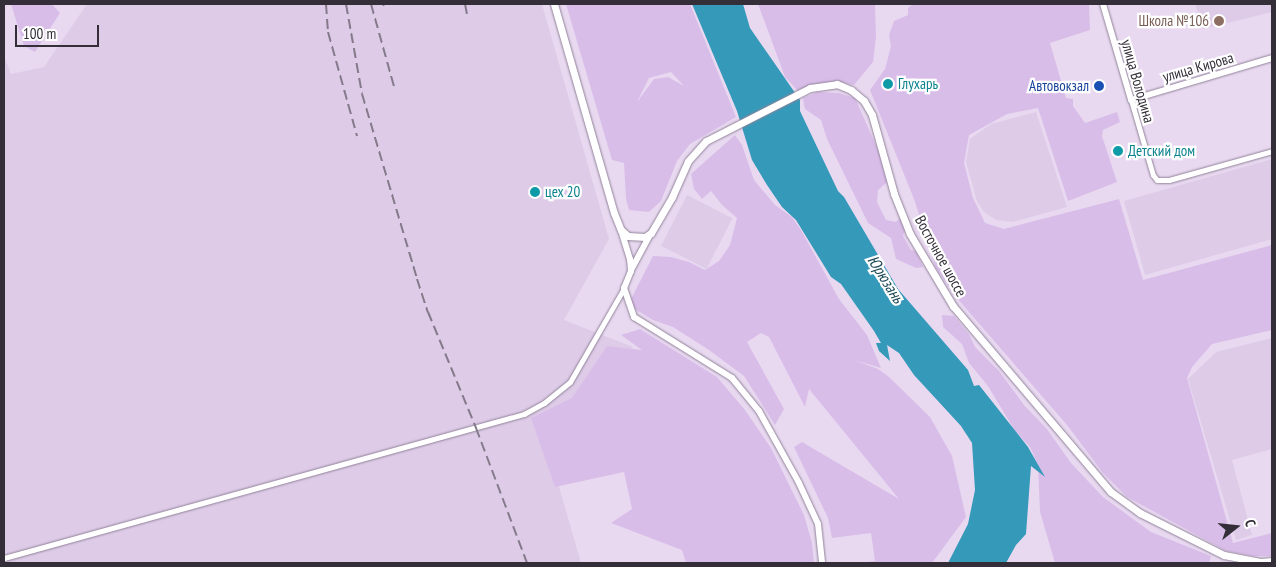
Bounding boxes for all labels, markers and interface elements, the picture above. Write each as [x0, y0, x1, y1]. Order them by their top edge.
place label: Школа №106 [1138, 12, 1209, 30]
scale bar [18, 15, 101, 47]
marker: Школа №106 [1213, 15, 1225, 27]
text: 100 m [23, 24, 56, 43]
street label: улица Володина [1118, 37, 1158, 125]
street label: улица Кирова [1160, 48, 1236, 86]
place label: Глухарь [898, 75, 938, 93]
place label: Автовокзал [1029, 77, 1089, 95]
marker: Глухарь [882, 78, 894, 90]
marker: Автовокзал [1093, 80, 1105, 92]
place label: Детский дом [1128, 142, 1195, 160]
marker: Детский дом [1112, 145, 1124, 157]
place label: цех 20 [545, 183, 580, 201]
marker: цех 20 [529, 186, 541, 198]
street label: Восточное шоссе [911, 212, 971, 300]
water label: Юрюзань [864, 252, 908, 306]
north arrow [1211, 502, 1261, 552]
text: С [1241, 517, 1260, 528]

